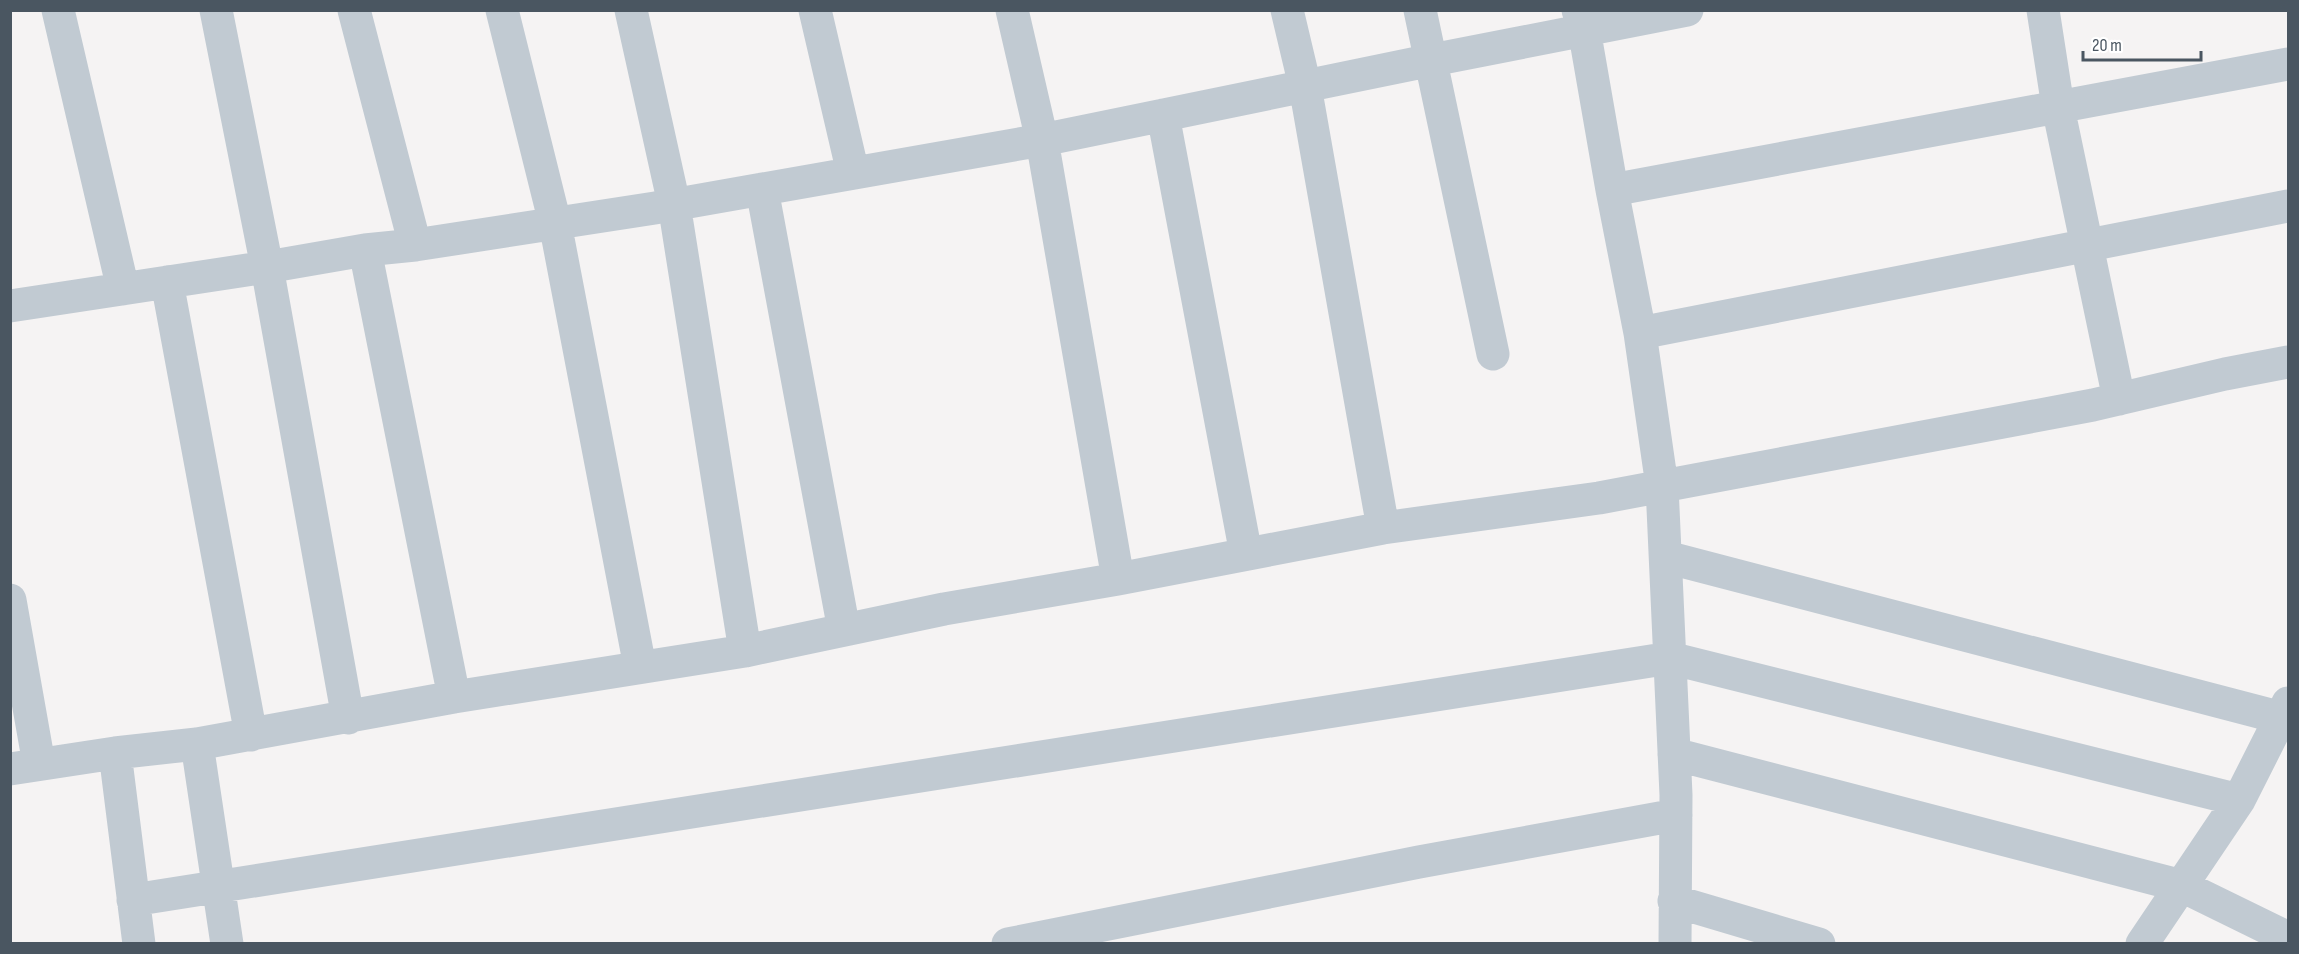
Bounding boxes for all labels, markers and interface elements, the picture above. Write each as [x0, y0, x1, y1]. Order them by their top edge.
scale bar [2083, 24, 2202, 62]
text: 20 m [2092, 35, 2122, 56]

